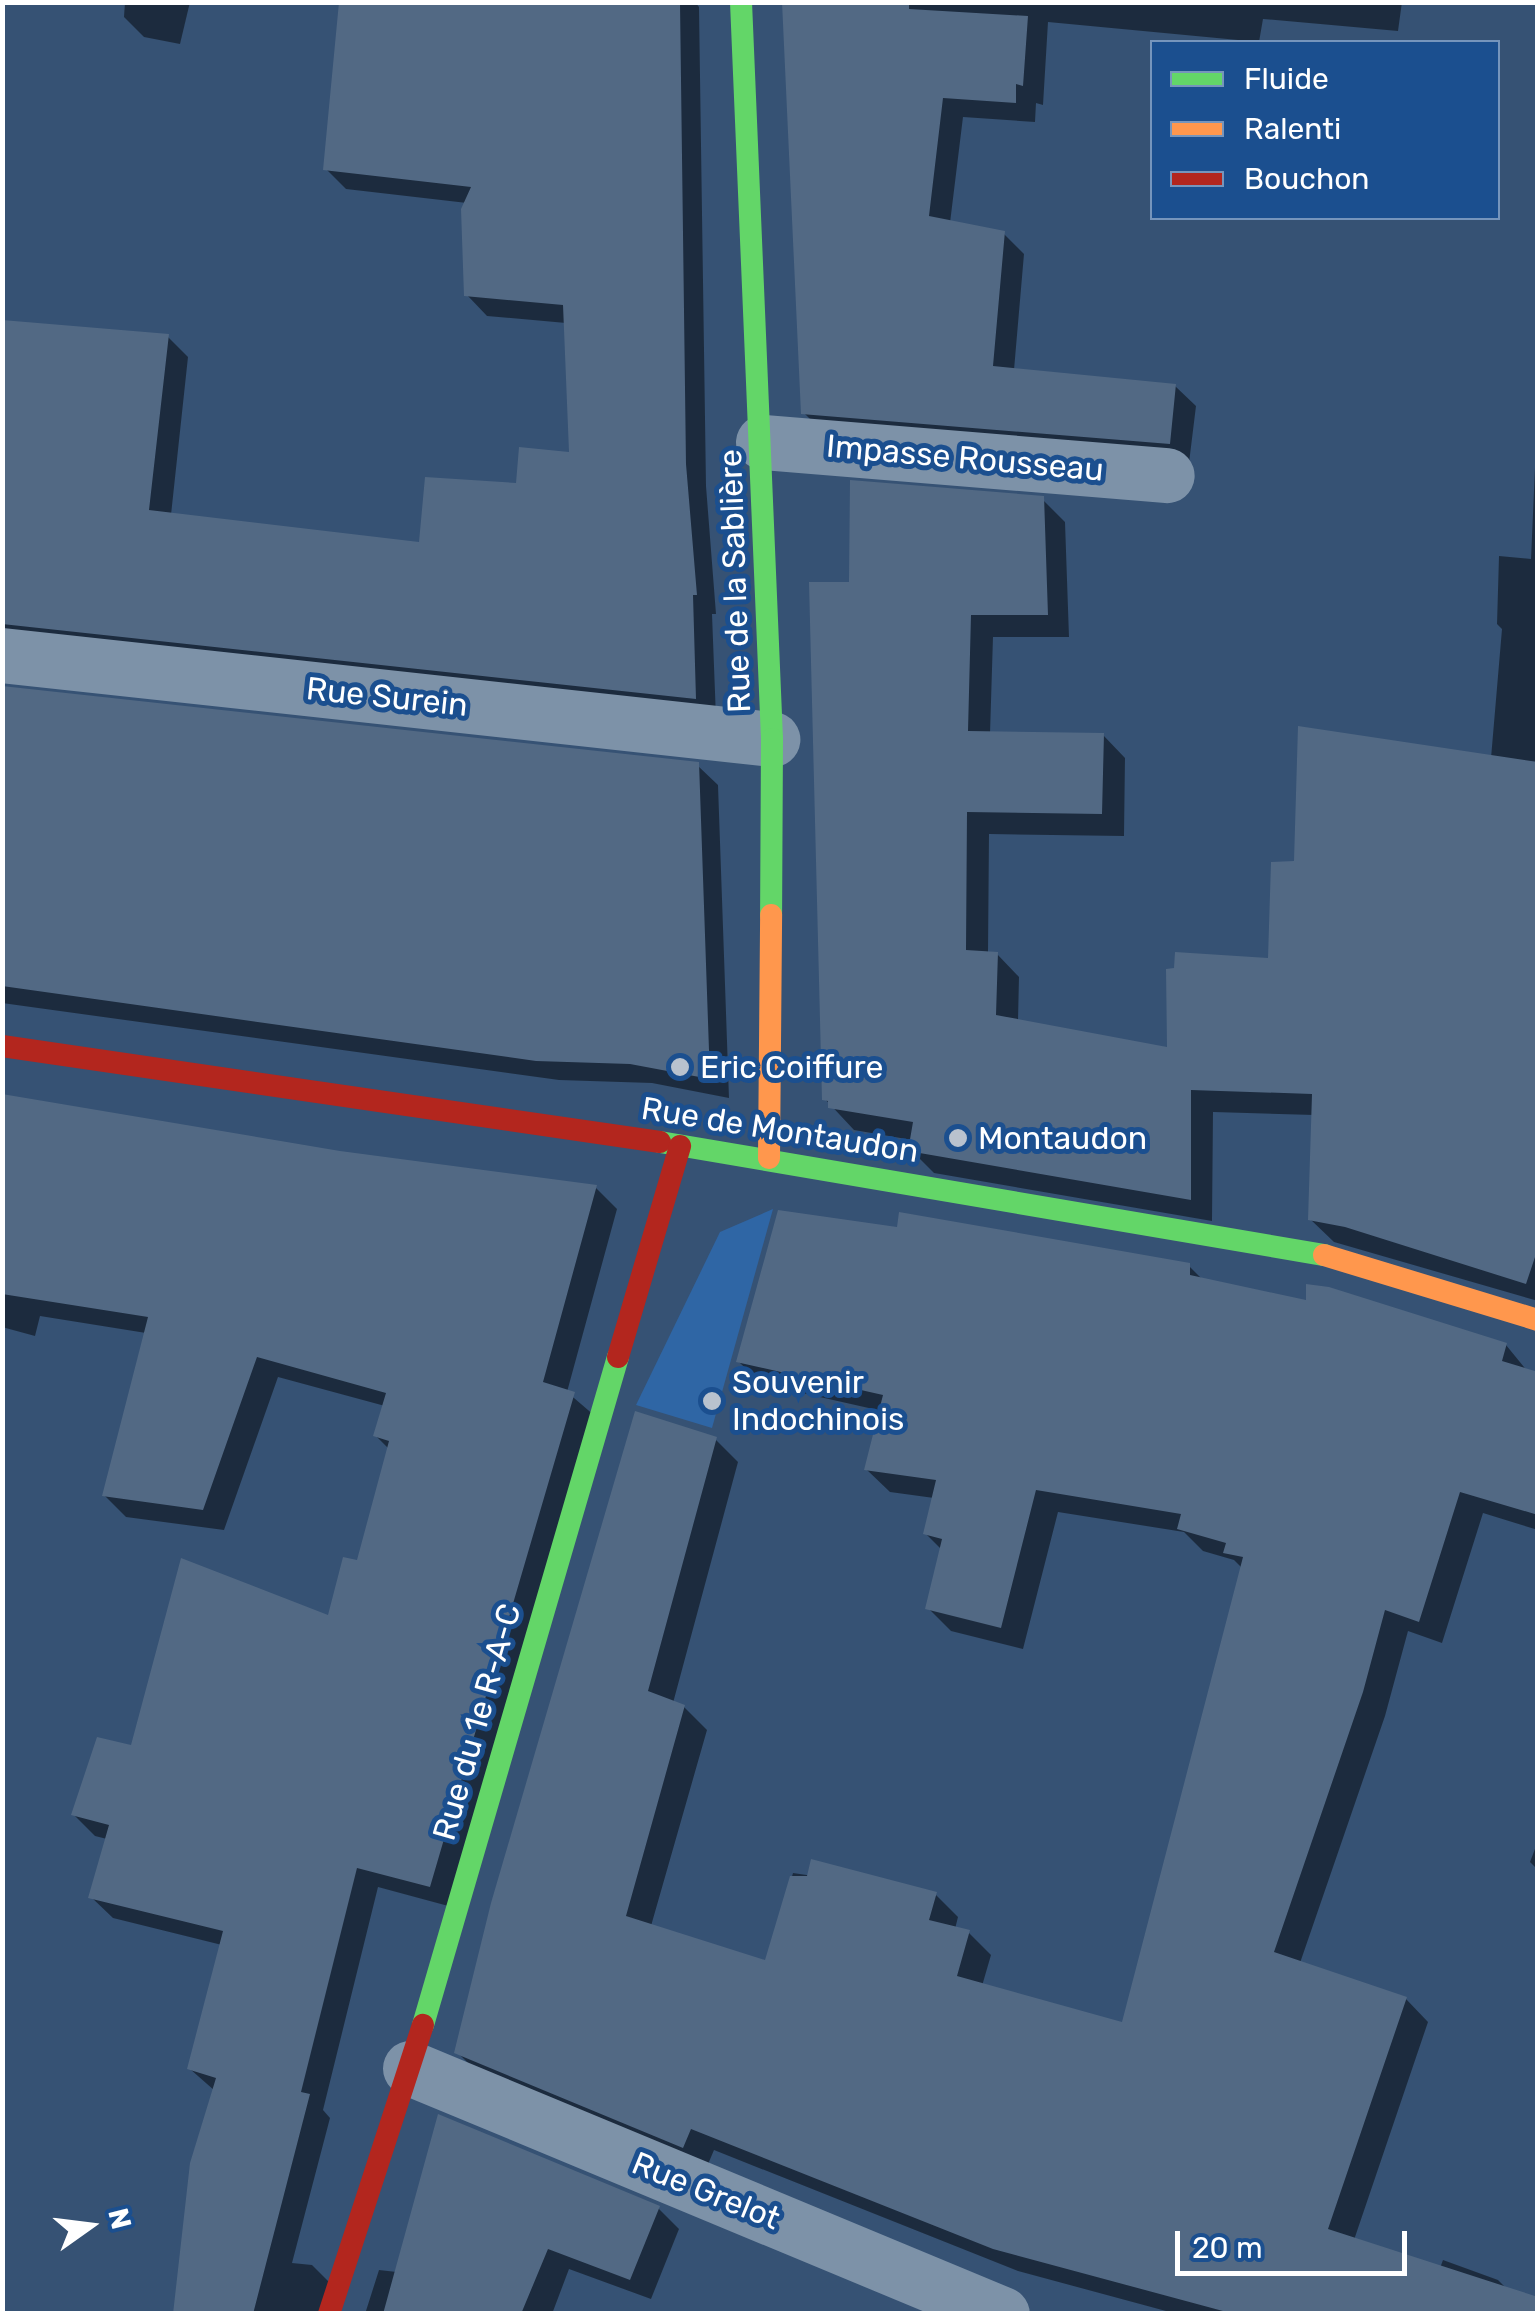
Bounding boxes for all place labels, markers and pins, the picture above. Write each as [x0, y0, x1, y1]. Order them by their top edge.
place label: Eric Coiffure [700, 1048, 883, 1086]
marker: Eric Coiffure [669, 1056, 691, 1078]
place label: Montaudon [978, 1119, 1147, 1157]
marker: Montaudon [947, 1127, 969, 1149]
place label: Souvenir Indochinois [732, 1364, 904, 1439]
marker: Souvenir Indochinois [701, 1390, 723, 1412]

